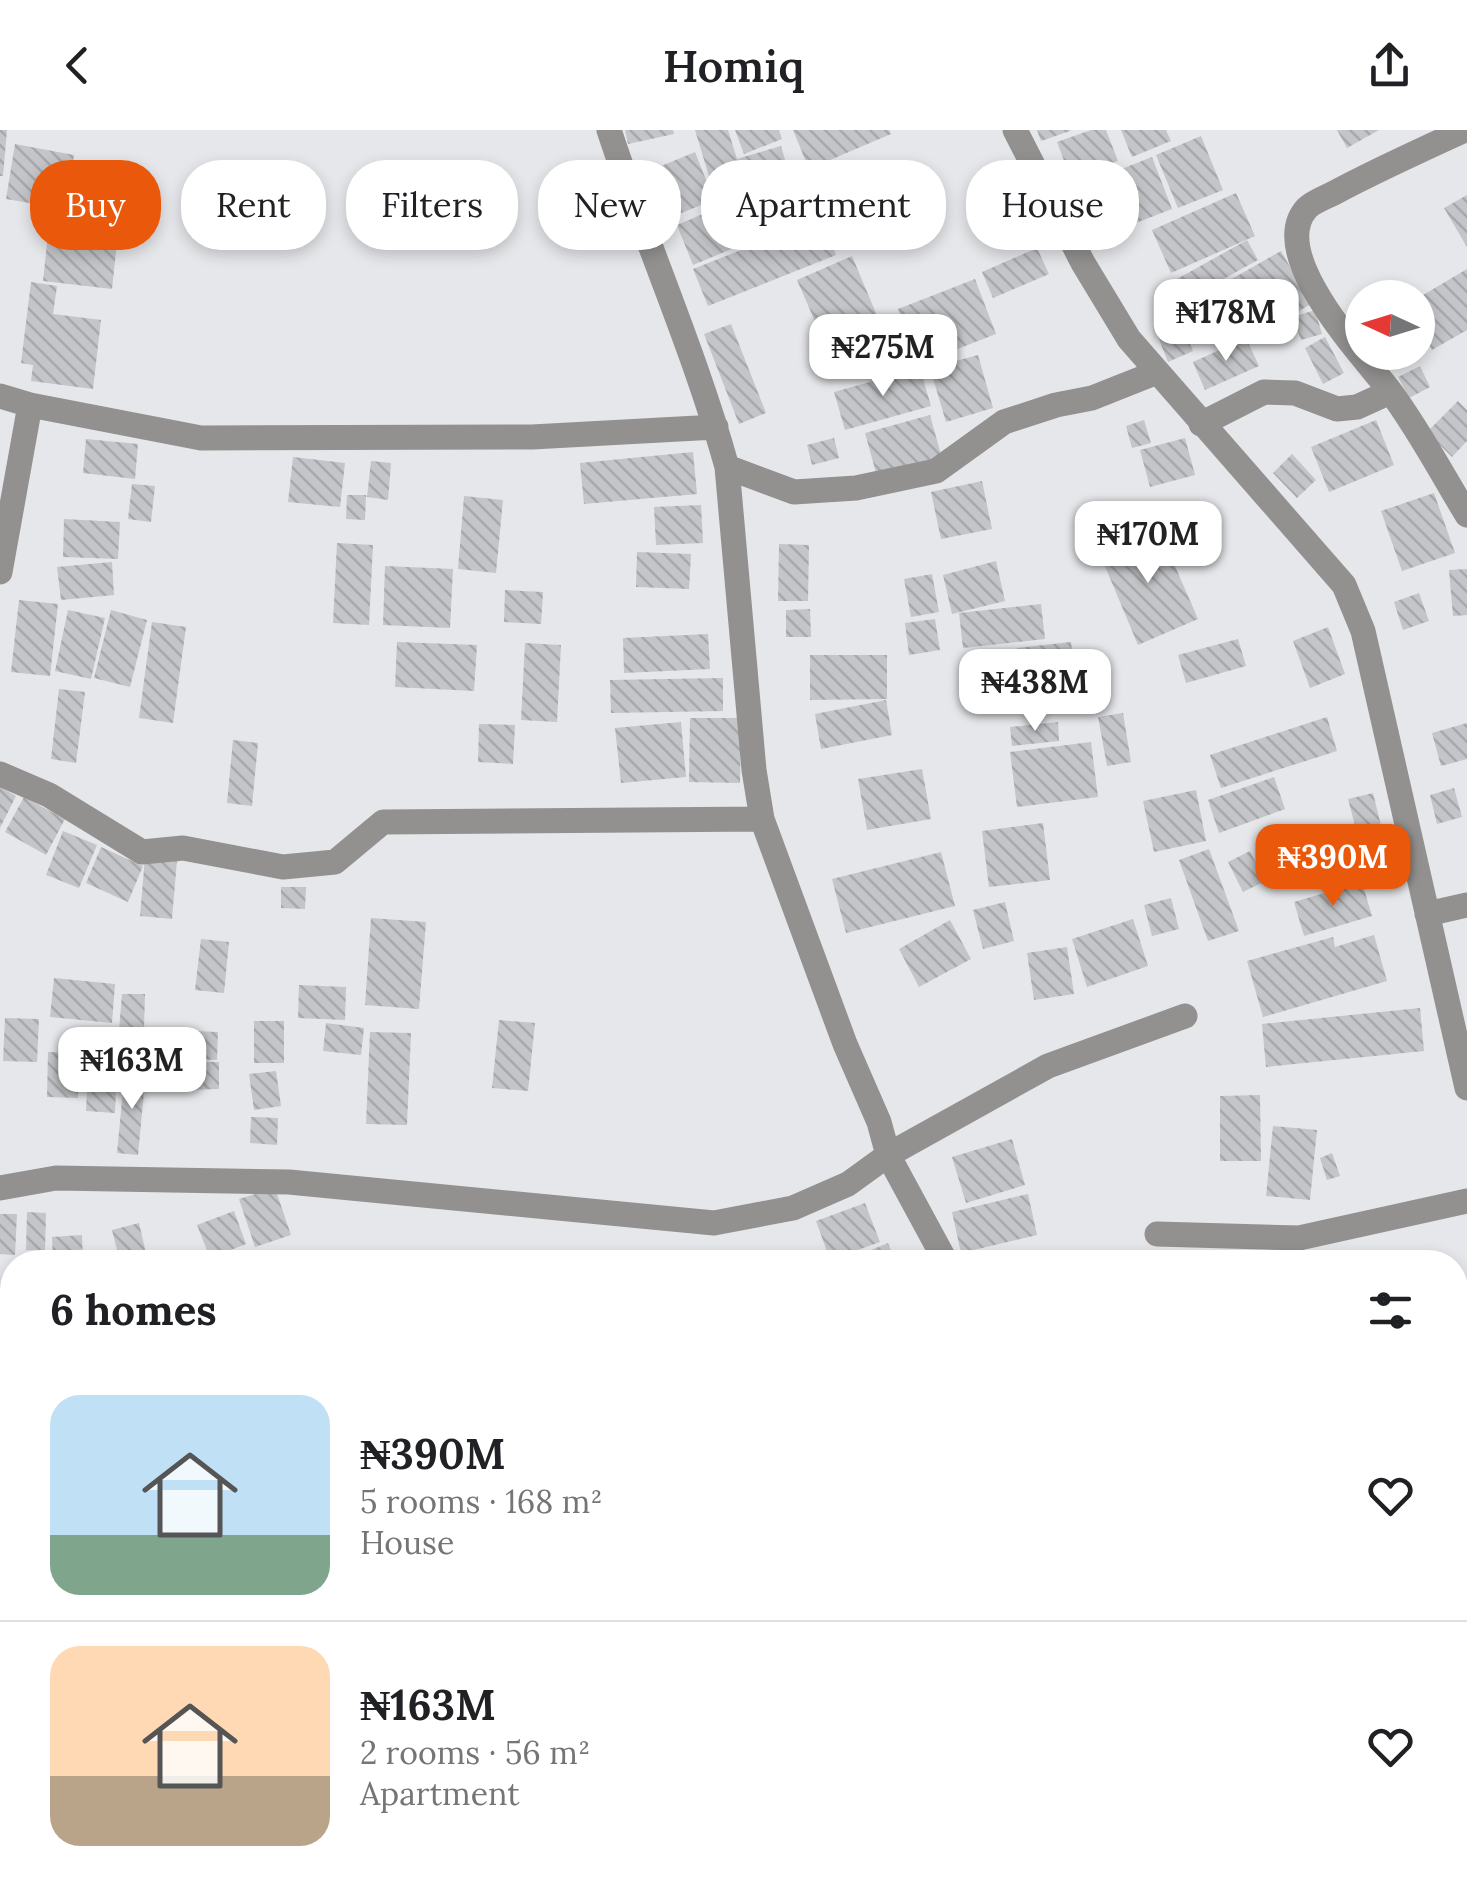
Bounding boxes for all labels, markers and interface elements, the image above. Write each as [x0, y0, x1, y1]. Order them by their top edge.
text: Homiq [663, 37, 804, 94]
icon: back [50, 38, 105, 93]
icon: share [1362, 38, 1417, 93]
chip: Buy [30, 160, 161, 250]
chip: Rent [181, 160, 326, 250]
chip: Filters [346, 160, 518, 250]
chip: New [538, 160, 681, 250]
chip: Apartment [701, 160, 946, 250]
chip: House [966, 160, 1139, 250]
pin: ₦178M [1156, 279, 1296, 364]
north arrow [1345, 280, 1435, 370]
map controls [1345, 280, 1435, 370]
text: ₦178M [1176, 291, 1276, 332]
pin: ₦275M [813, 314, 953, 399]
text: ₦275M [831, 326, 935, 367]
pin: ₦170M [1078, 501, 1218, 586]
text: ₦170M [1097, 513, 1199, 554]
pin: ₦438M [965, 649, 1105, 734]
text: ₦438M [981, 661, 1089, 702]
pin: ₦390M [1263, 824, 1403, 909]
text: ₦390M [1278, 836, 1388, 877]
pin: ₦163M [62, 1027, 202, 1112]
text: ₦163M [80, 1039, 184, 1080]
text: 6 homes [50, 1283, 217, 1337]
icon: filters [1363, 1283, 1418, 1338]
text: ₦390M [360, 1427, 506, 1481]
icon: home [130, 1435, 250, 1555]
icon: heart [1363, 1468, 1418, 1523]
text: 5 rooms · 168 m² [360, 1481, 603, 1522]
text: House [360, 1522, 454, 1563]
text: ₦163M [360, 1678, 496, 1732]
icon: home [130, 1686, 250, 1806]
icon: heart [1363, 1719, 1418, 1774]
text: 2 rooms · 56 m² [360, 1732, 590, 1773]
text: Apartment [360, 1773, 520, 1814]

